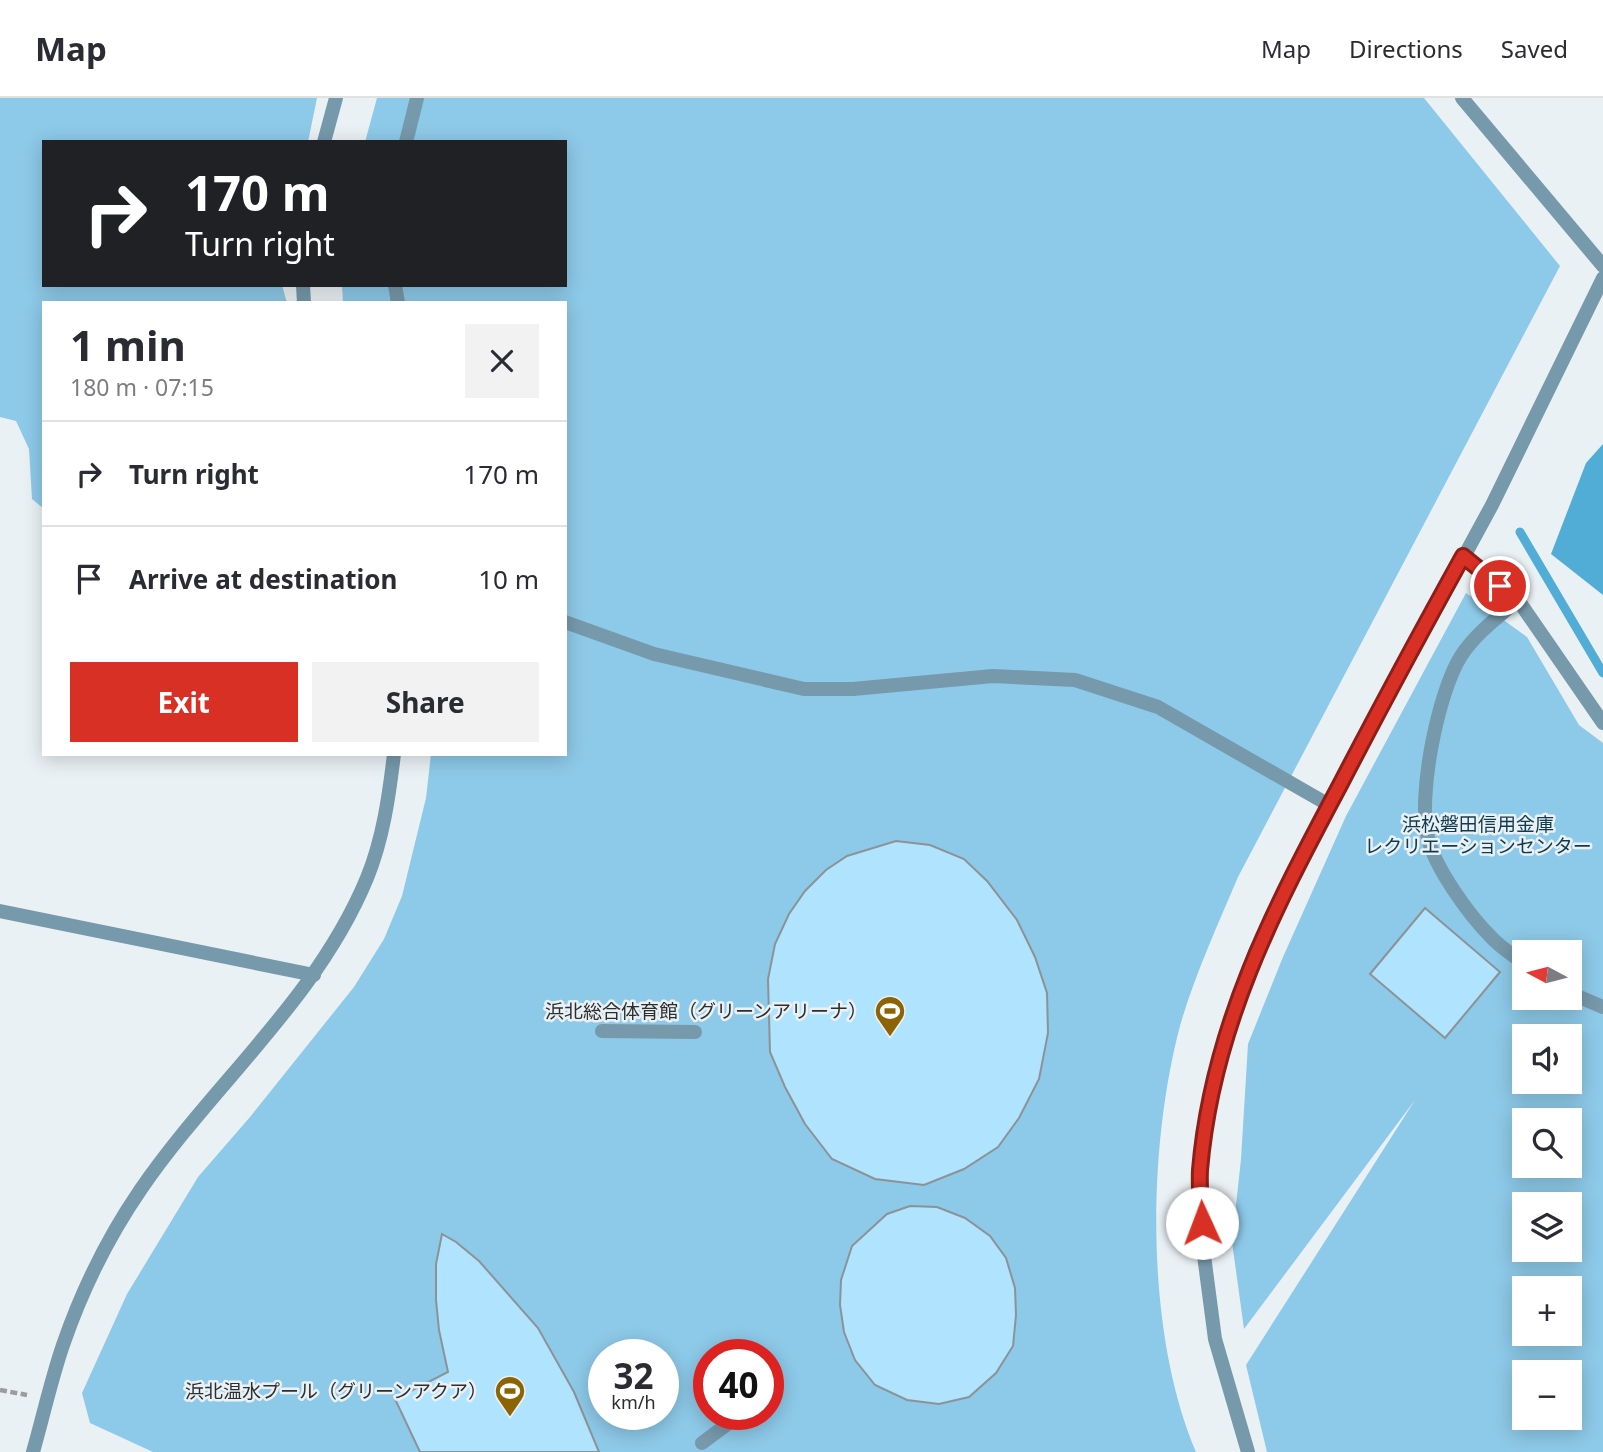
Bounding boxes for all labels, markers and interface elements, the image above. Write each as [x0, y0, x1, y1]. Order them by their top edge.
text: Map [35, 26, 107, 71]
text: Map [1261, 32, 1311, 65]
text: Directions [1349, 32, 1463, 65]
text: Saved [1501, 32, 1568, 65]
text: 170 m [185, 159, 330, 225]
icon: right [70, 168, 161, 259]
text: Turn right [185, 222, 335, 265]
text: 1 min [70, 316, 186, 373]
button: close [465, 324, 539, 398]
text: 180 m · 07:15 [70, 371, 214, 403]
icon: right [70, 455, 108, 493]
text: Turn right [129, 456, 259, 492]
text: 170 m [463, 456, 539, 492]
pin [1470, 556, 1530, 616]
icon: arrive [70, 560, 108, 598]
text: Arrive at destination [129, 561, 398, 597]
text: 10 m [478, 561, 539, 597]
icon: arrive [1481, 567, 1519, 605]
button: Exit [70, 662, 298, 742]
button: Share [312, 662, 539, 742]
park label: 浜松磐田信用金庫 レクリエーションセンター [1364, 811, 1592, 859]
north arrow [1512, 940, 1582, 1010]
map controls [1512, 940, 1582, 1430]
sports icon: 浜北総合体育館（グリーンアリーナ） [873, 994, 907, 1038]
place label: 浜北総合体育館（グリーンアリーナ） [545, 998, 867, 1024]
button: sound [1512, 1024, 1582, 1094]
button: search [1512, 1108, 1582, 1178]
position arrow [1165, 1186, 1239, 1260]
button: layers [1512, 1192, 1582, 1262]
button: + [1512, 1276, 1582, 1346]
speed limit sign: 40 [693, 1339, 784, 1430]
text: 32 [613, 1352, 654, 1399]
button: − [1512, 1360, 1582, 1430]
sports icon: 浜北温水プール（グリーンアクア） [493, 1374, 527, 1418]
place label: 浜北温水プール（グリーンアクア） [185, 1378, 487, 1404]
text: km/h [611, 1390, 656, 1414]

